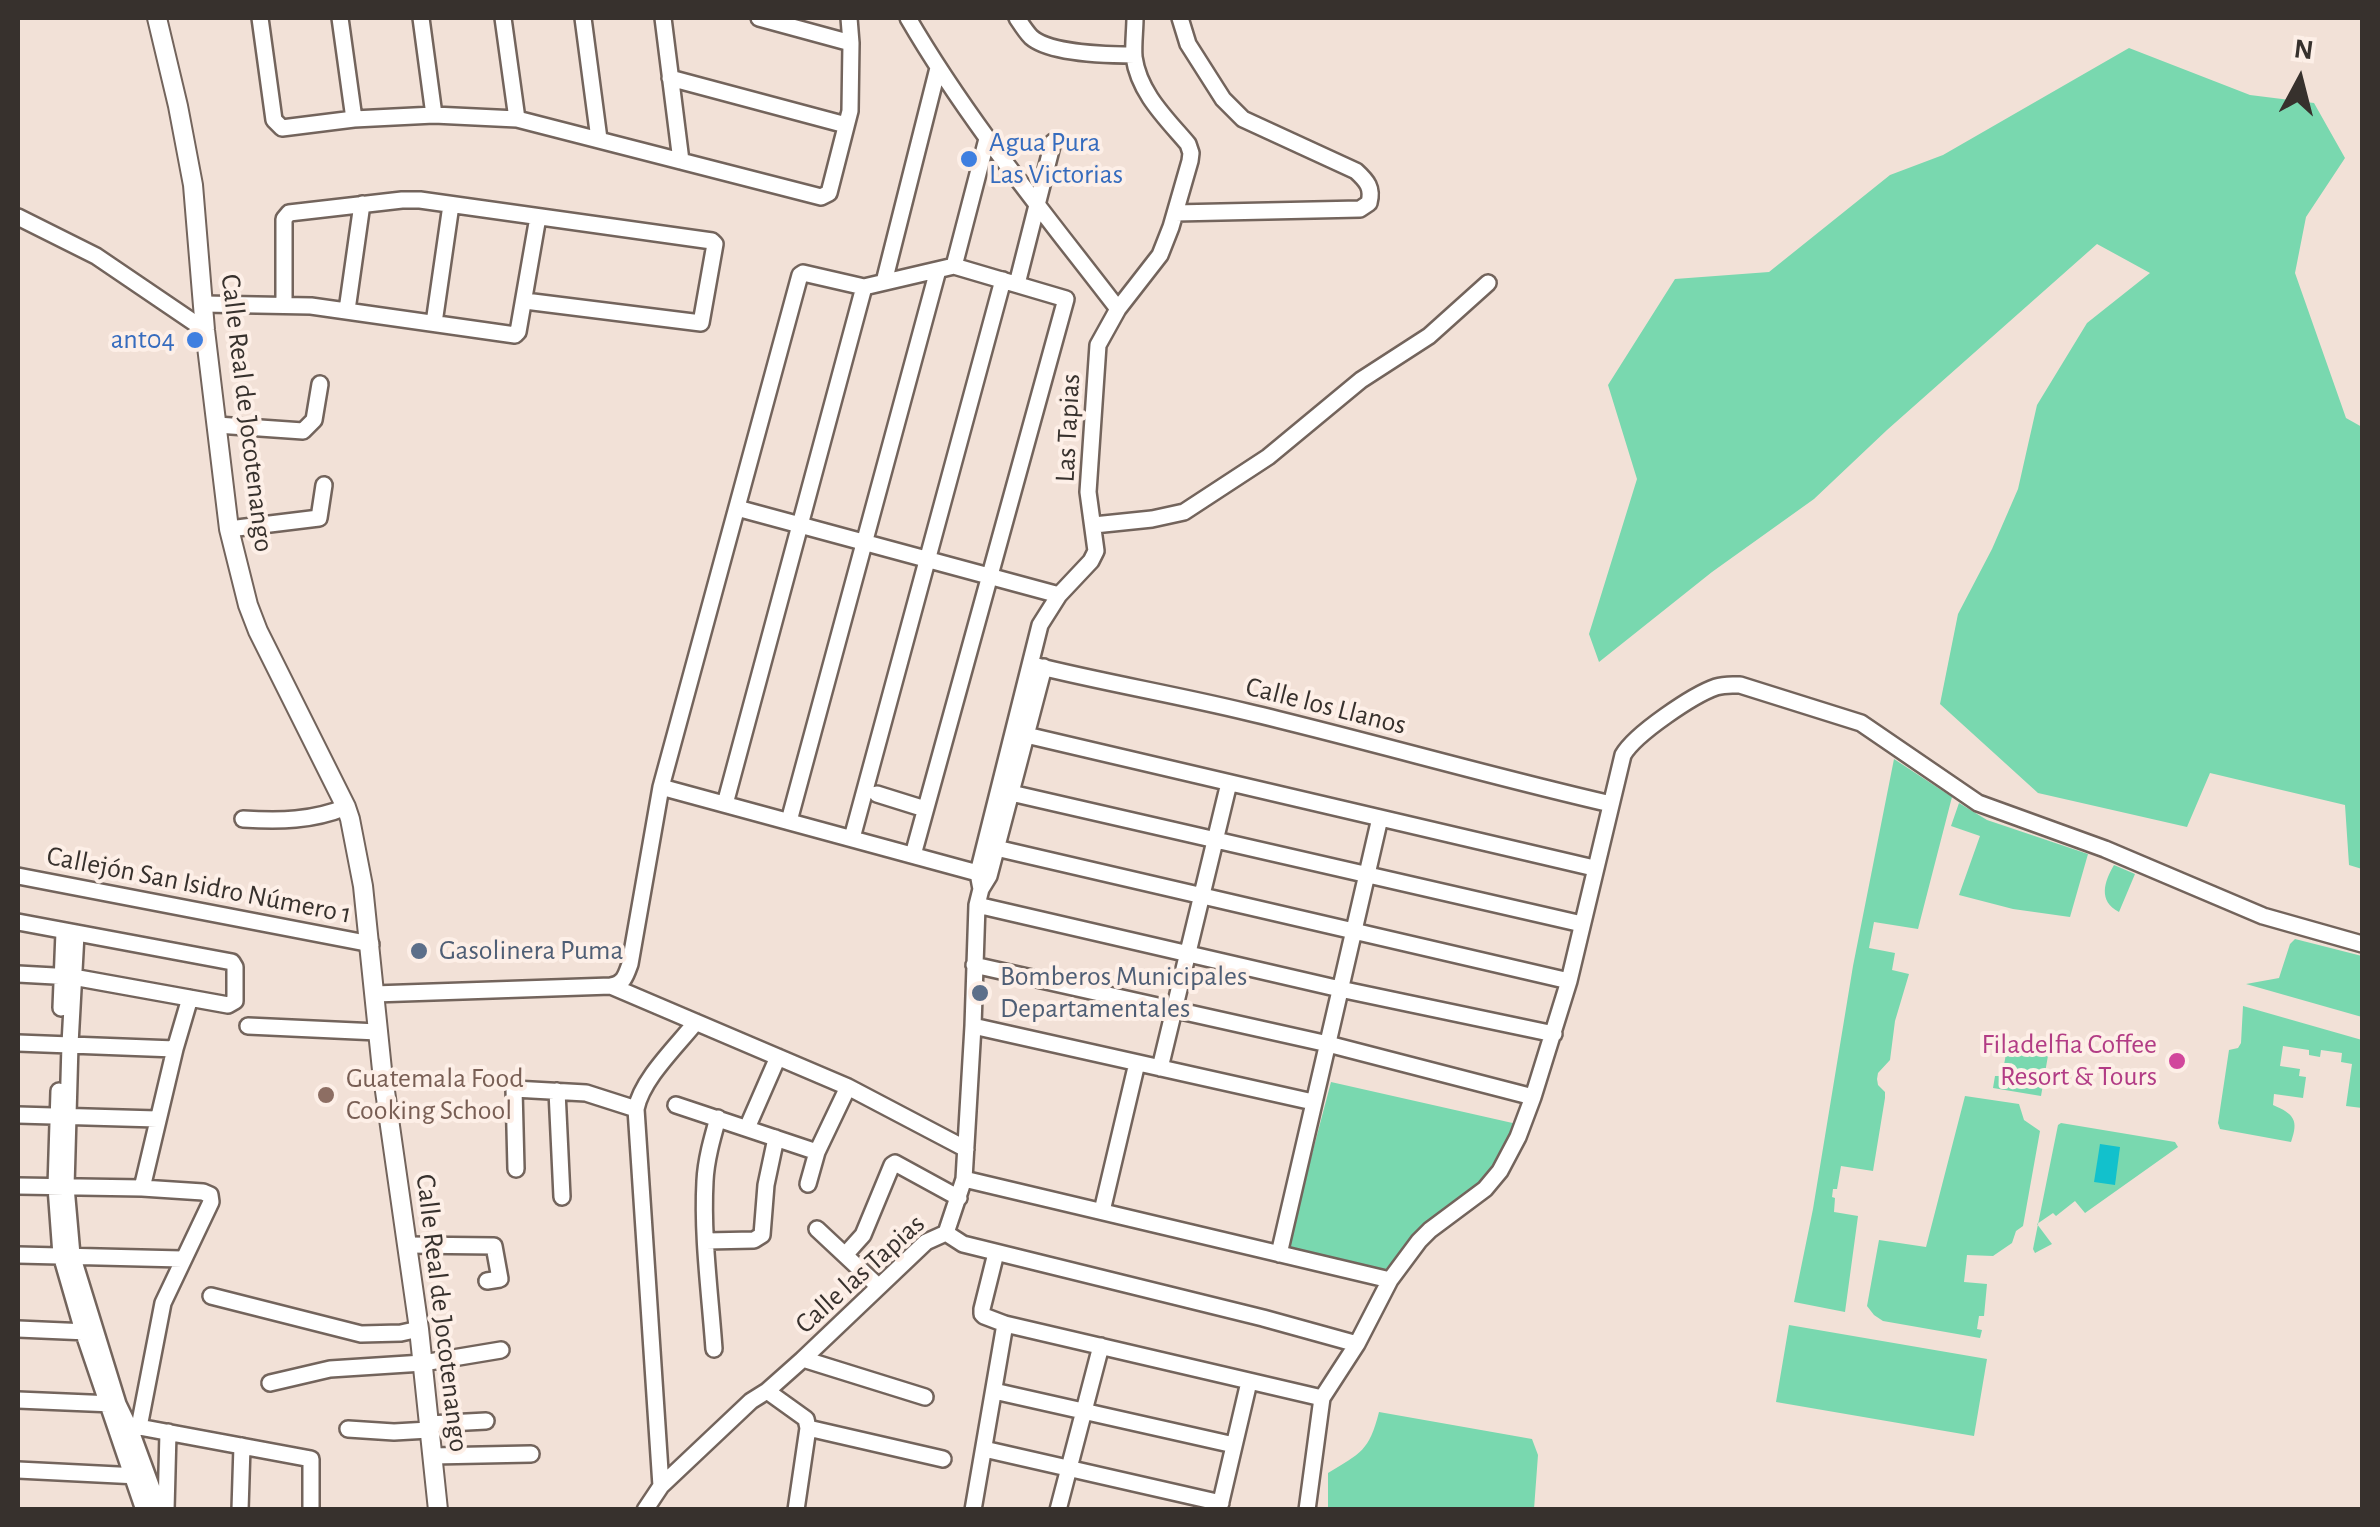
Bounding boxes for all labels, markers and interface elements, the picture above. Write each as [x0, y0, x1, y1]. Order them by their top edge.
north arrow [2250, 30, 2350, 130]
text: N [2292, 35, 2315, 65]
place label: Agua Pura Las Victorias [989, 126, 1123, 192]
marker: Agua Pura Las Victorias [958, 148, 980, 170]
street label: Calle Real de Jocotenango [213, 272, 281, 554]
place label: ant04 [111, 323, 175, 357]
marker: ant04 [184, 329, 206, 351]
street label: Las Tapias [1048, 373, 1088, 483]
street label: Calle los Llanos [1242, 670, 1410, 742]
street label: Callejón San Isidro Número 1 [44, 839, 354, 931]
place label: Gasolinera Puma [439, 934, 623, 968]
marker: Gasolinera Puma [408, 940, 430, 962]
place label: Bomberos Municipales Departamentales [1000, 960, 1247, 1026]
marker: Bomberos Municipales Departamentales [969, 982, 991, 1004]
place label: Filadelfia Coffee Resort & Tours [1981, 1028, 2157, 1094]
marker: Filadelfia Coffee Resort & Tours [2166, 1050, 2188, 1072]
place label: Guatemala Food Cooking School [346, 1062, 524, 1128]
marker: Guatemala Food Cooking School [315, 1084, 337, 1106]
street label: Calle Real de Jocotenango [408, 1172, 476, 1454]
street label: Calle las Tapias [788, 1207, 932, 1341]

